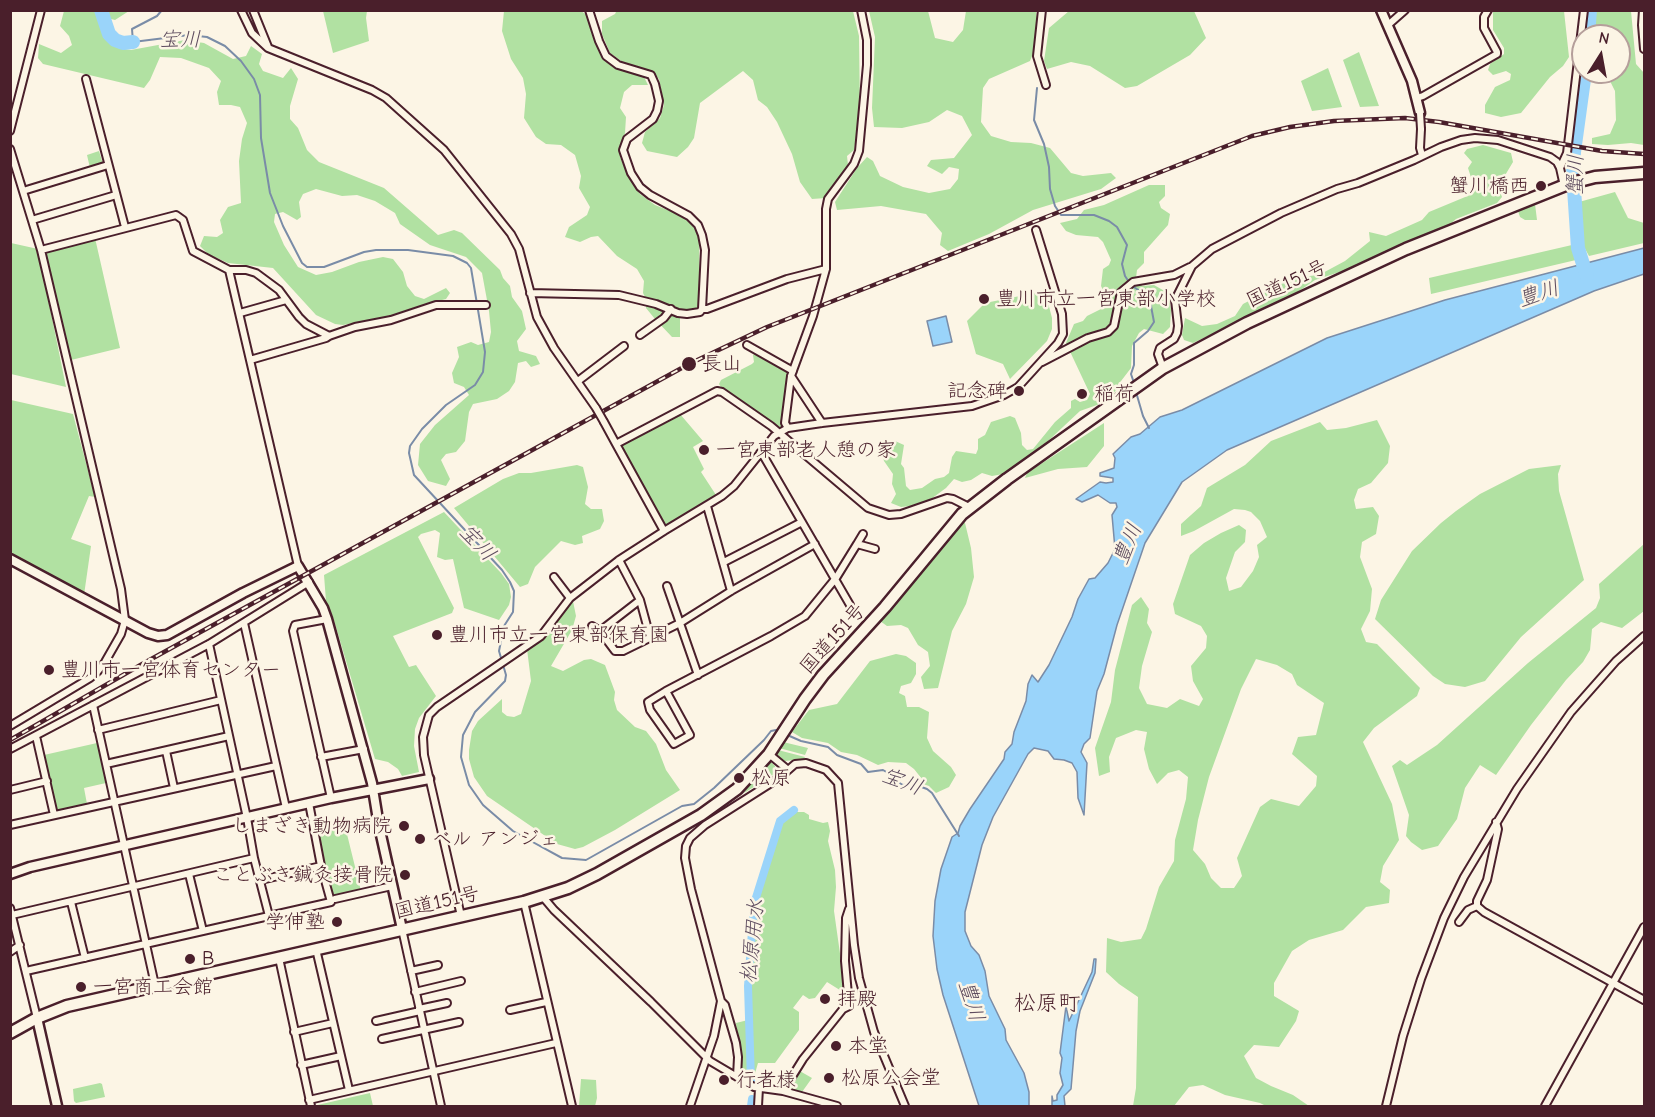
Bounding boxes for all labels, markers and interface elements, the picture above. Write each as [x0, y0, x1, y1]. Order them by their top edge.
north arrow [1571, 24, 1631, 84]
water label: 宝川 [159, 27, 201, 53]
text: N [1597, 28, 1611, 48]
water label: 蟹川 [1563, 154, 1589, 196]
place label: 蟹川橋西 [1449, 174, 1529, 198]
marker: 蟹川橋西 [1534, 179, 1548, 193]
street label: 国道151号 [1243, 255, 1331, 313]
water label: 豊川 [1515, 276, 1563, 312]
place label: 豊川市立一宮東部小学校 [996, 287, 1216, 311]
marker: 豊川市立一宮東部小学校 [977, 292, 991, 306]
place label: 長山 [702, 352, 742, 376]
marker: 長山 [680, 355, 698, 373]
place label: 記念碑 [947, 379, 1007, 403]
place label: 稲荷 [1094, 382, 1134, 406]
marker: 記念碑 [1012, 384, 1026, 398]
marker: 稲荷 [1075, 387, 1089, 401]
place label: 一宮東部老人憩の家 [716, 438, 896, 462]
marker: 一宮東部老人憩の家 [697, 443, 711, 457]
water label: 宝川 [453, 519, 501, 567]
water label: 豊川 [1108, 520, 1148, 568]
street label: 国道151号 [795, 599, 871, 679]
place label: 豊川市立一宮東部保育園 [449, 623, 669, 647]
marker: 豊川市立一宮東部保育園 [430, 628, 444, 642]
place label: 豊川市一宮体育センター [61, 658, 281, 682]
marker: 豊川市一宮体育センター [42, 663, 56, 677]
water label: 宝川 [878, 763, 926, 801]
place label: 松原 [751, 766, 791, 790]
marker: 松原 [732, 771, 746, 785]
place label: しまざき動物病院 [232, 814, 392, 838]
marker: しまざき動物病院 [397, 819, 411, 833]
place label: ベル アンジェ [432, 827, 559, 851]
marker: ベル アンジェ [413, 832, 427, 846]
place label: ことぶき鍼灸接骨院 [213, 863, 393, 887]
marker: ことぶき鍼灸接骨院 [398, 868, 412, 882]
street label: 国道151号 [392, 882, 482, 924]
water label: 松原用水 [736, 898, 770, 984]
place label: 学伸塾 [265, 910, 325, 934]
marker: 学伸塾 [330, 915, 344, 929]
place label: B [202, 947, 214, 971]
marker: B [183, 952, 197, 966]
place label: 一宮商工会館 [93, 975, 213, 999]
water label: 豊川 [953, 977, 989, 1025]
marker: 一宮商工会館 [74, 980, 88, 994]
place label: 拝殿 [837, 987, 877, 1011]
district label: 松原町 [1014, 991, 1080, 1017]
marker: 拝殿 [818, 992, 832, 1006]
place label: 本堂 [848, 1034, 888, 1058]
marker: 本堂 [829, 1039, 843, 1053]
place label: 松原公会堂 [841, 1066, 941, 1090]
place label: 行者様 [736, 1068, 796, 1092]
marker: 松原公会堂 [822, 1071, 836, 1085]
marker: 行者様 [717, 1073, 731, 1087]

